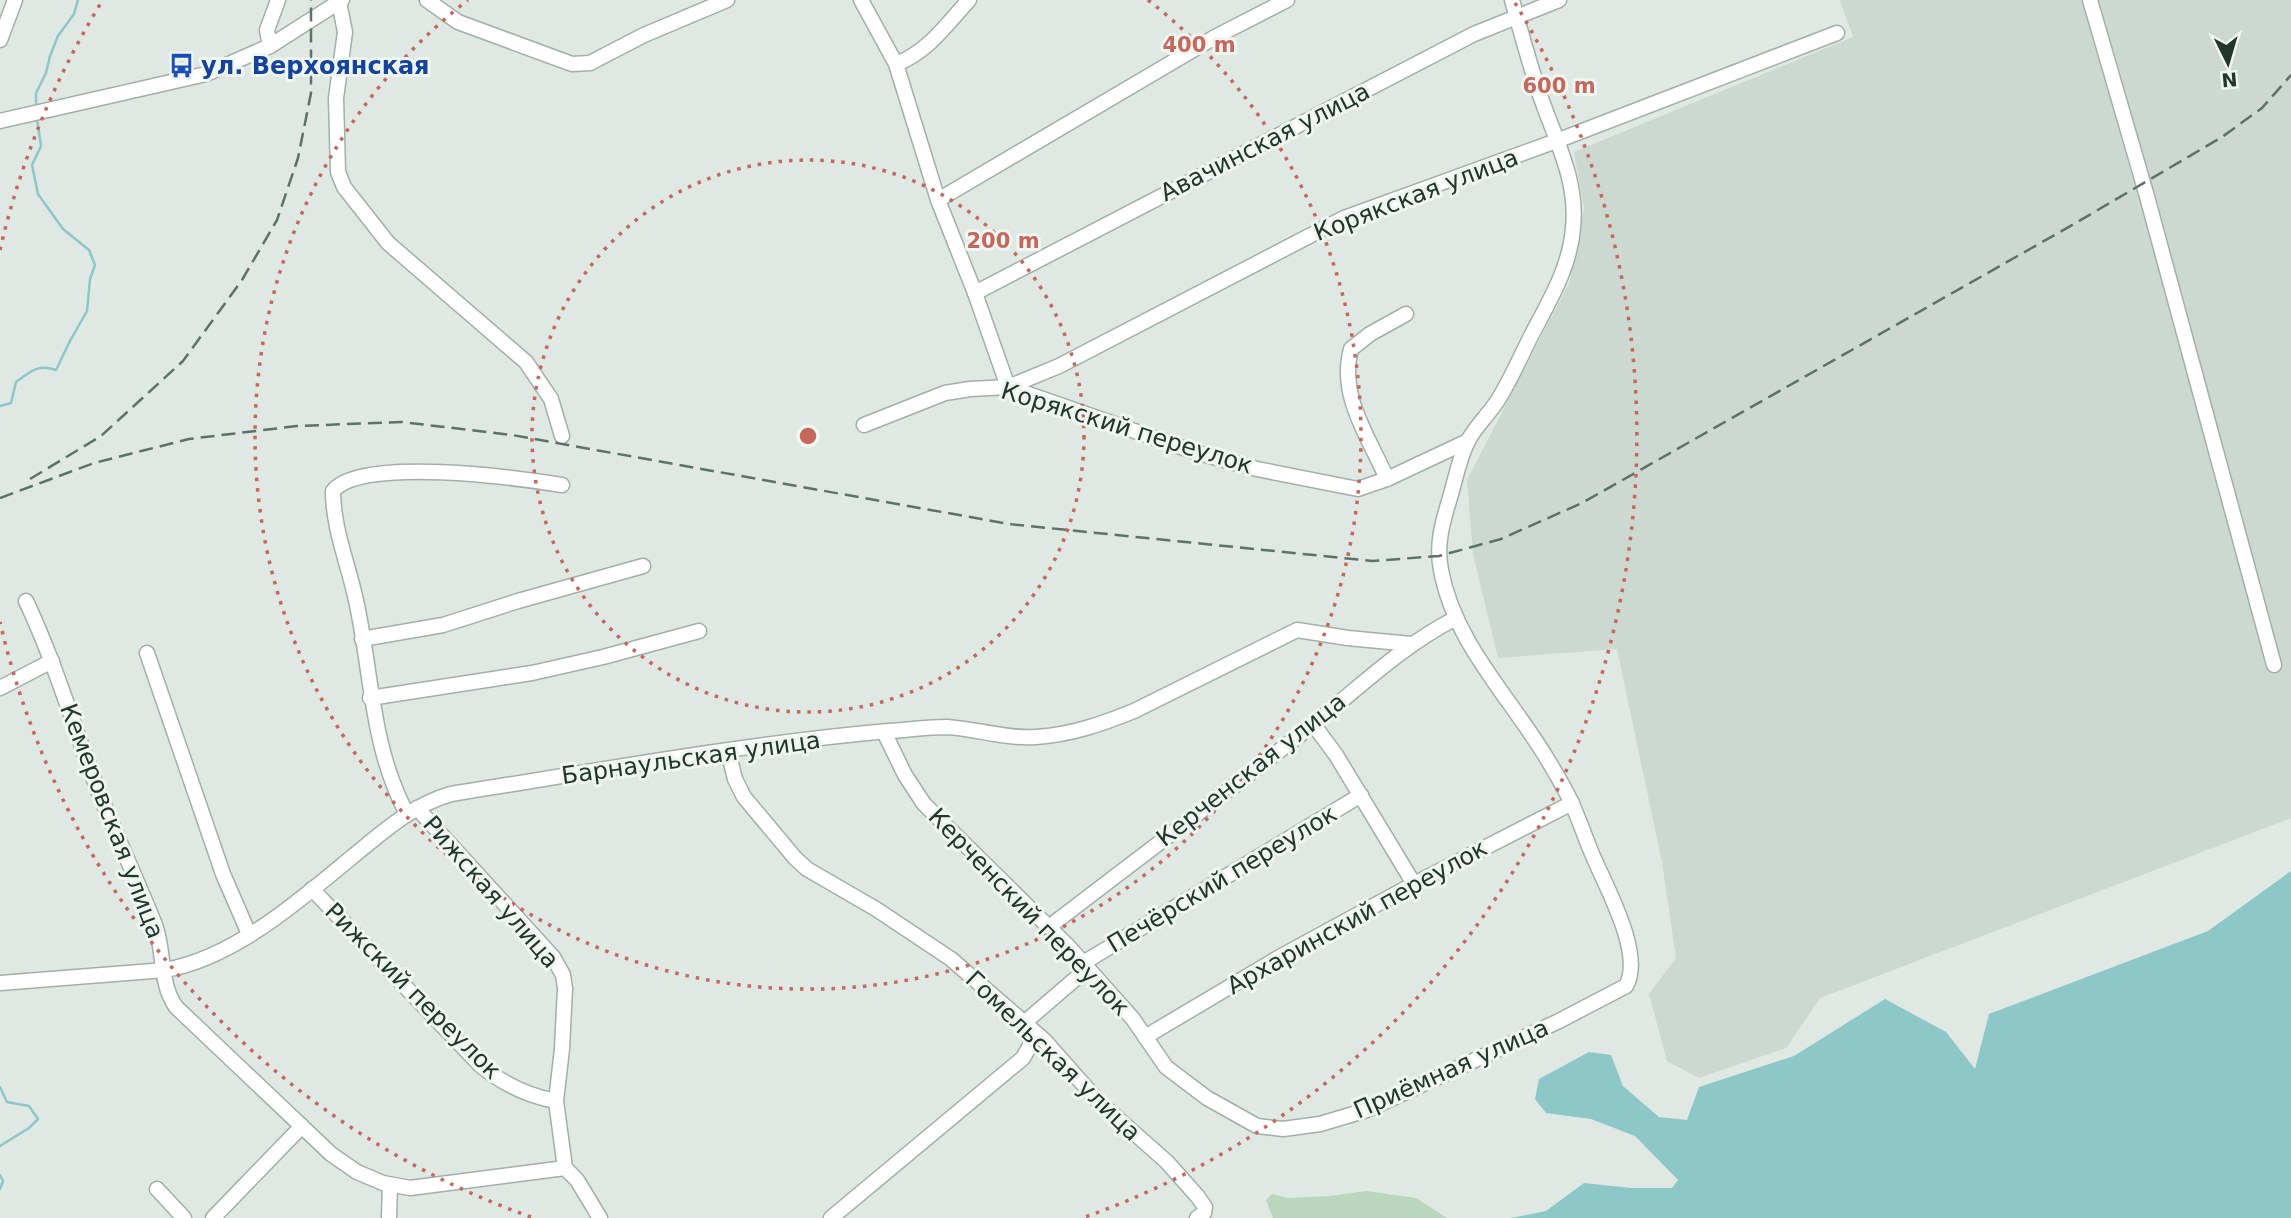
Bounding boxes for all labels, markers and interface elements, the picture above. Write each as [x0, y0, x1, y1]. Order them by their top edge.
north arrow [2193, 28, 2263, 98]
text: 400 m [1162, 33, 1236, 57]
bus stop icon: ул. Верхоянская [167, 52, 195, 80]
place label: ул. Верхоянская [201, 52, 430, 80]
text: N [2221, 68, 2238, 92]
text: 600 m [1522, 74, 1596, 98]
street label: Авачинская улица [1156, 77, 1374, 207]
street label: Корякская улица [1310, 143, 1522, 247]
text: 200 m [966, 229, 1040, 253]
street label: Корякский переулок [998, 376, 1256, 480]
centre of rings [796, 424, 820, 448]
street label: Керченская улица [1151, 687, 1351, 853]
street label: Кемеровская улица [54, 700, 170, 942]
street label: Барнаульская улица [560, 726, 822, 790]
street label: Печёрский переулок [1102, 799, 1342, 959]
street label: Керченский переулок [923, 803, 1135, 1021]
street label: Рижская улица [417, 810, 565, 974]
street label: Архаринский переулок [1222, 834, 1492, 1000]
street label: Рижский переулок [319, 897, 507, 1085]
street label: Гомельская улица [960, 965, 1146, 1147]
street label: Приёмная улица [1349, 1013, 1553, 1125]

